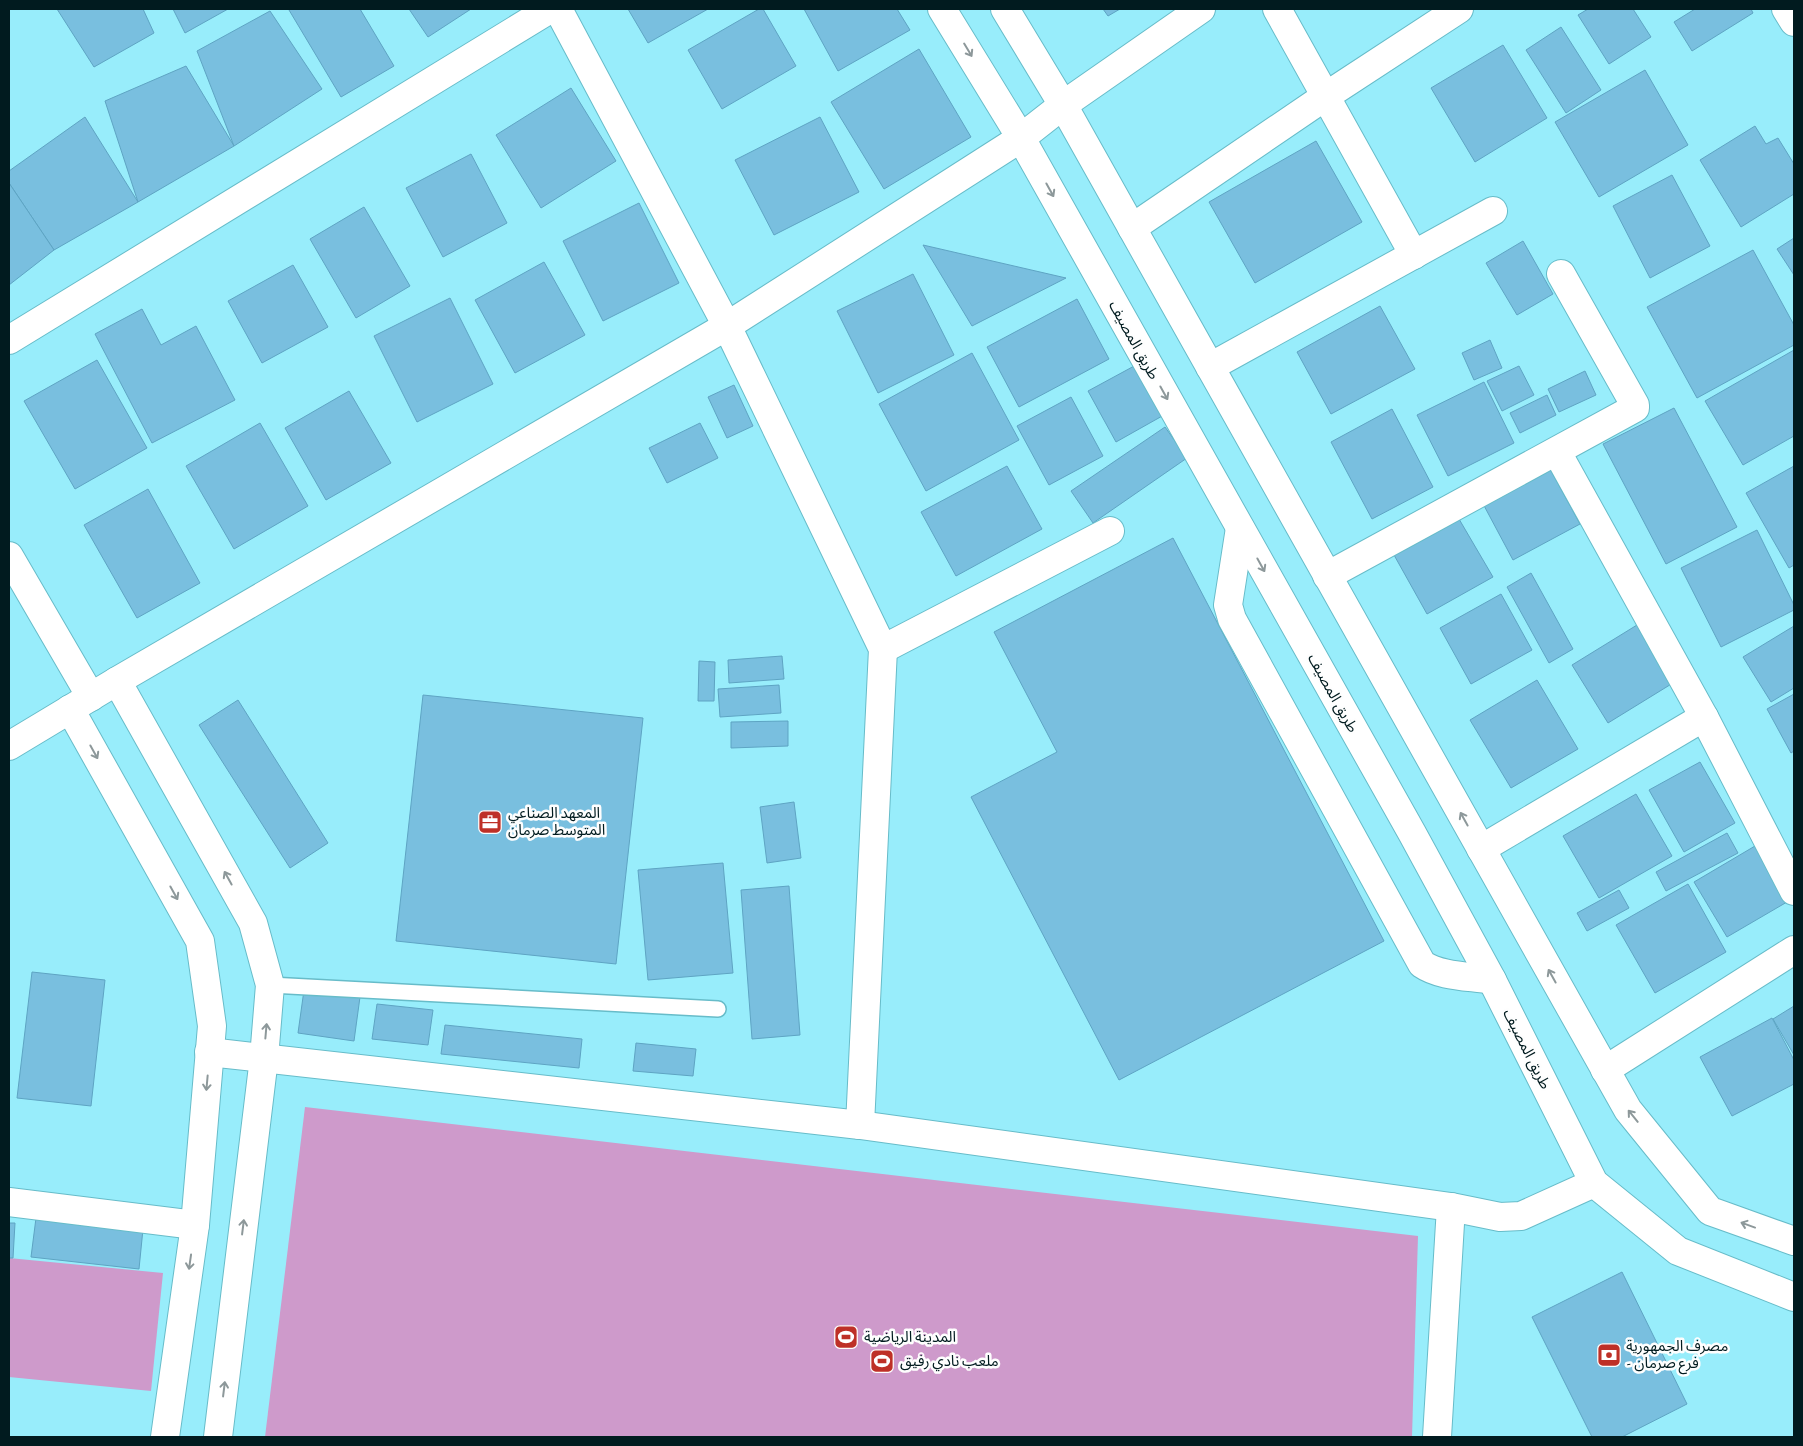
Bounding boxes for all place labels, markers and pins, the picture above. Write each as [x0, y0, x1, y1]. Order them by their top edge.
place label: المعهد الصناعي المتوسط صرمان [508, 805, 605, 839]
office icon: المعهد الصناعي المتوسط صرمان [477, 809, 503, 835]
sports icon: المدينة الرياضية [833, 1324, 859, 1350]
place label: المدينة الرياضية [864, 1329, 956, 1346]
place label: مصرف الجمهورية - فرع صرمان [1626, 1338, 1728, 1375]
bank icon: مصرف الجمهورية - فرع صرمان [1596, 1342, 1622, 1368]
sports icon: ملعب نادي رفيق [869, 1348, 895, 1374]
place label: ملعب نادي رفيق [900, 1353, 999, 1372]

